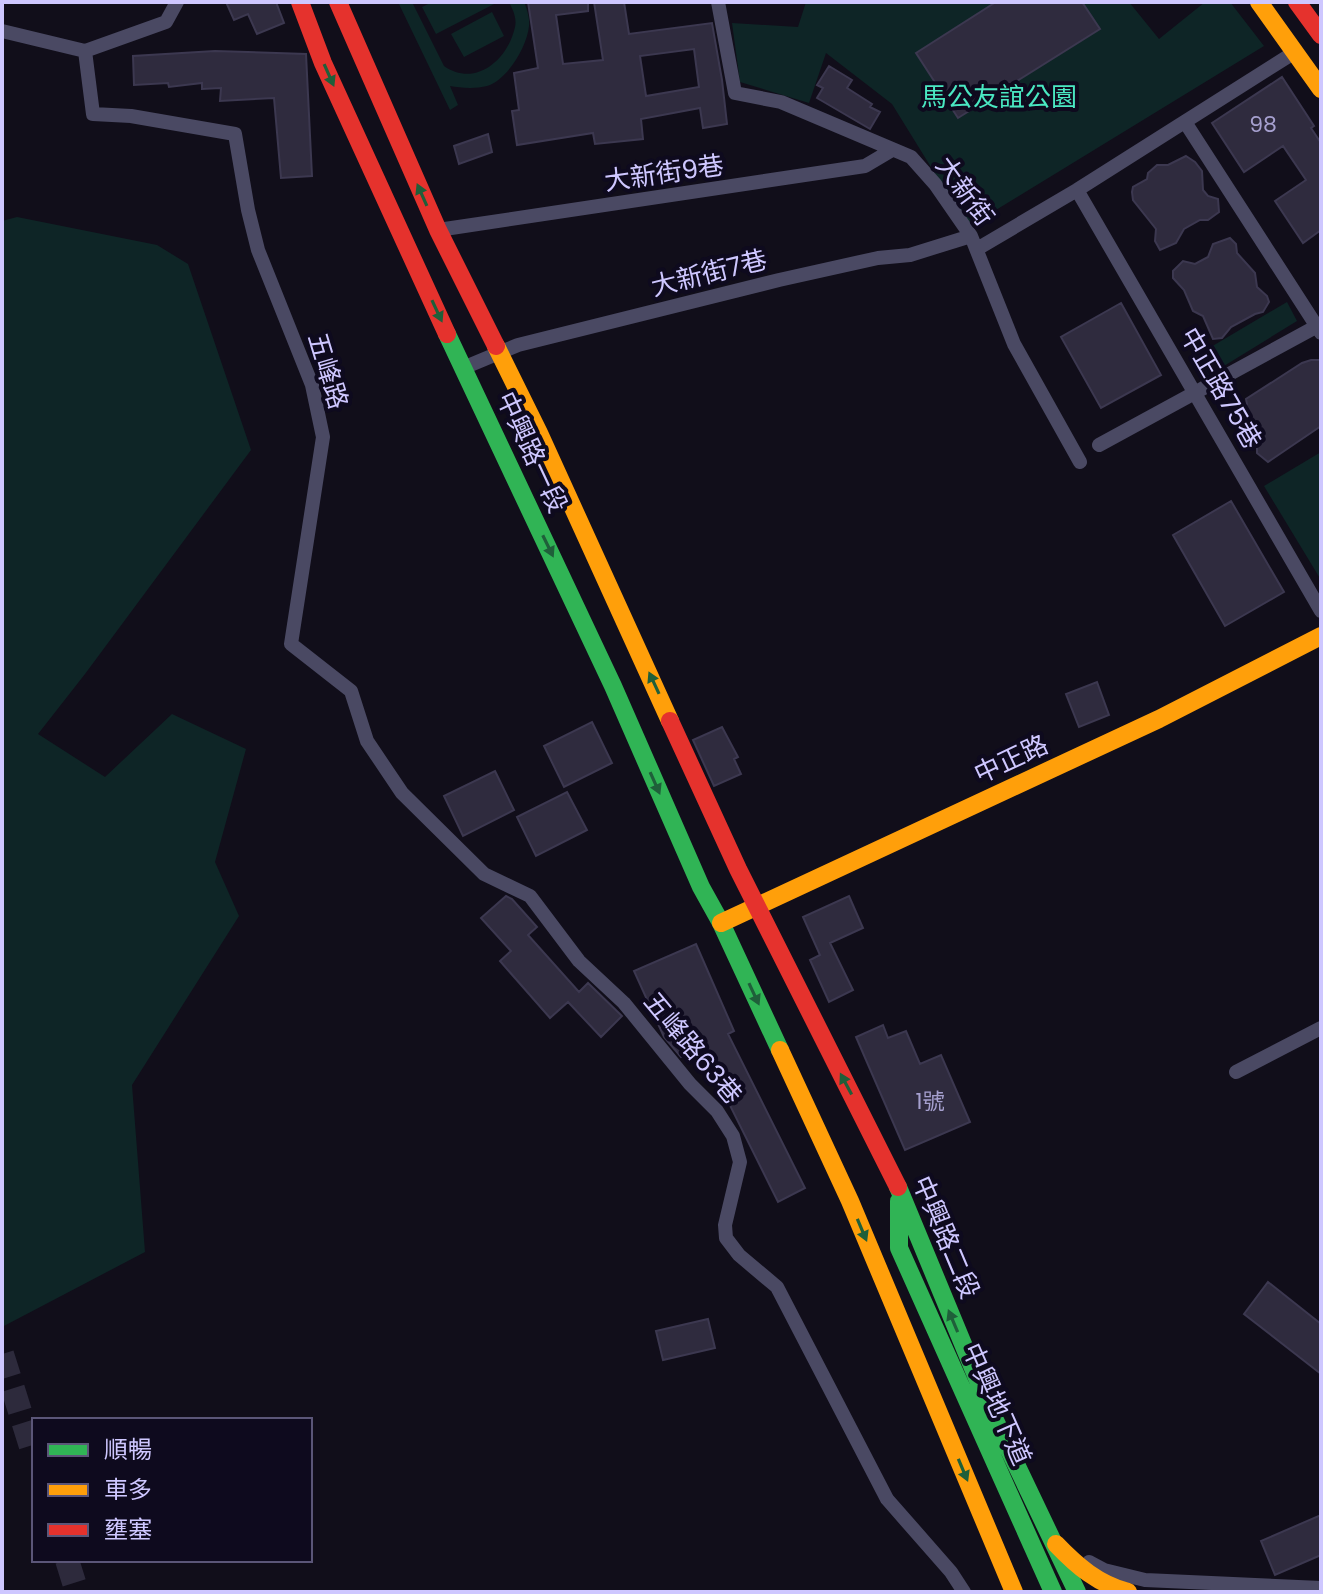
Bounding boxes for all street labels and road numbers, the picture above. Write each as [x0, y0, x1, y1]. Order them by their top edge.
street label: 大新街9巷 [602, 147, 726, 199]
street label: 大新街 [928, 149, 1002, 233]
street label: 大新街7巷 [647, 241, 771, 305]
street label: 中正路75巷 [1172, 321, 1270, 455]
street label: 五峰路 [299, 328, 357, 414]
street label: 中興路一段 [488, 385, 576, 519]
street label: 中正路 [968, 726, 1054, 792]
street label: 五峰路63巷 [636, 984, 750, 1112]
street label: 中興路二段 [904, 1170, 988, 1304]
street label: 中興地下道 [954, 1337, 1040, 1471]

